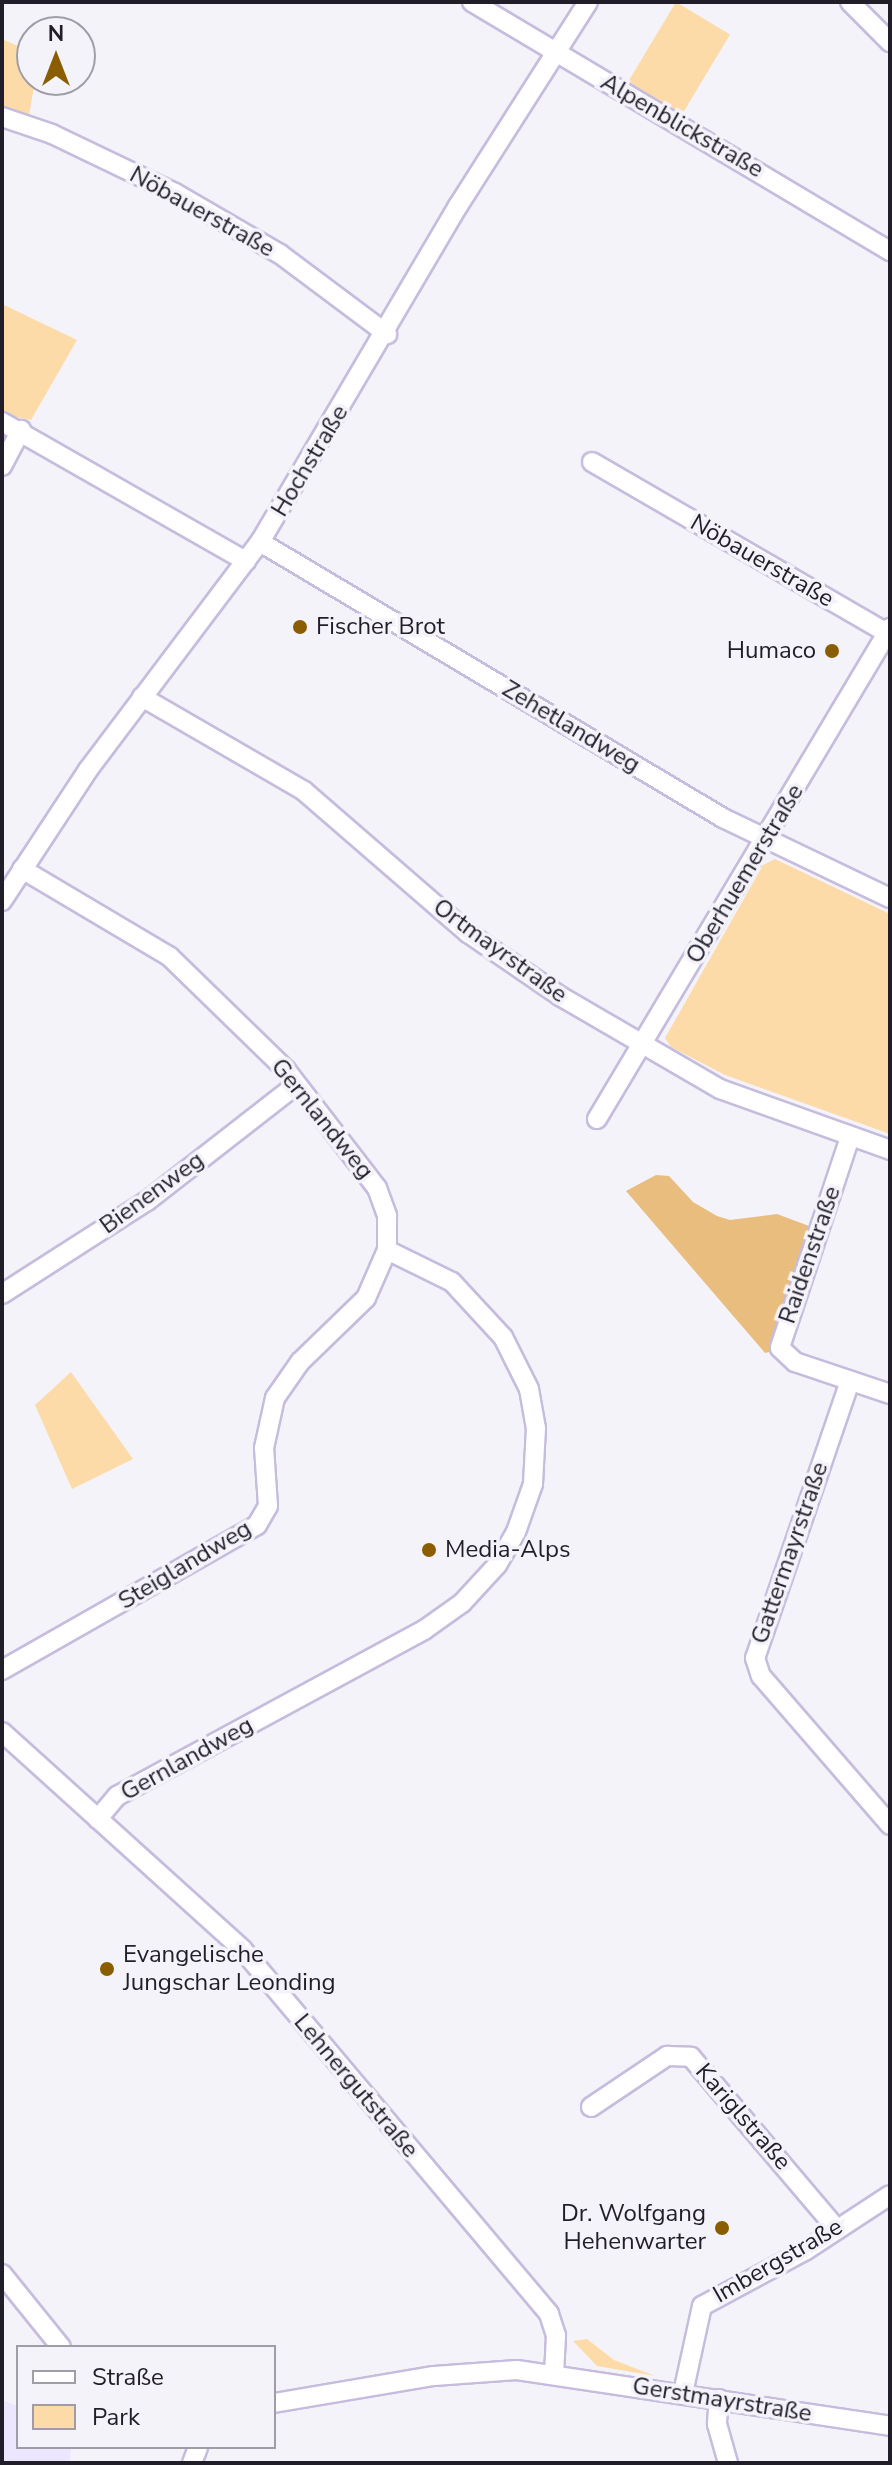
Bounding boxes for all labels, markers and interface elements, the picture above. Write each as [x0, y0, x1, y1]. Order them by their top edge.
north arrow [16, 16, 96, 96]
text: N [48, 19, 64, 49]
street label: Alpenblickstraße [596, 68, 768, 184]
street label: Nöbauerstraße [125, 160, 279, 264]
street label: Hochstraße [265, 400, 355, 522]
street label: Nöbauerstraße [685, 508, 839, 614]
place label: Fischer Brot [316, 613, 445, 641]
marker: Fischer Brot [291, 618, 309, 636]
place label: Humaco [727, 637, 816, 665]
marker: Humaco [823, 642, 841, 660]
street label: Zehetlandweg [497, 675, 645, 779]
street label: Oberhuemerstraße [680, 779, 810, 969]
street label: Ortmayrstraße [427, 893, 573, 1009]
street label: Gernlandweg [265, 1053, 379, 1185]
street label: Bienenweg [94, 1146, 210, 1240]
street label: Raidenstraße [773, 1183, 847, 1327]
street label: Gattermayrstraße [745, 1458, 835, 1648]
street label: Steiglandweg [113, 1514, 257, 1616]
place label: Media-Alps [445, 1536, 570, 1564]
marker: Media-Alps [420, 1541, 438, 1559]
street label: Gernlandweg [116, 1711, 258, 1807]
place label: Evangelische Jungschar Leonding [123, 1941, 336, 1997]
marker: Evangelische Jungschar Leonding [98, 1960, 116, 1978]
street label: Lehnergutstraße [288, 2008, 424, 2164]
street label: Kariglstraße [689, 2058, 797, 2176]
place label: Dr. Wolfgang Hehenwarter [561, 2200, 706, 2256]
street label: Imbergstraße [708, 2212, 848, 2310]
marker: Dr. Wolfgang Hehenwarter [713, 2219, 731, 2237]
legend [16, 2345, 276, 2449]
text: Straße [92, 2361, 164, 2393]
street label: Gerstmayrstraße [630, 2372, 814, 2428]
text: Park [92, 2401, 140, 2433]

